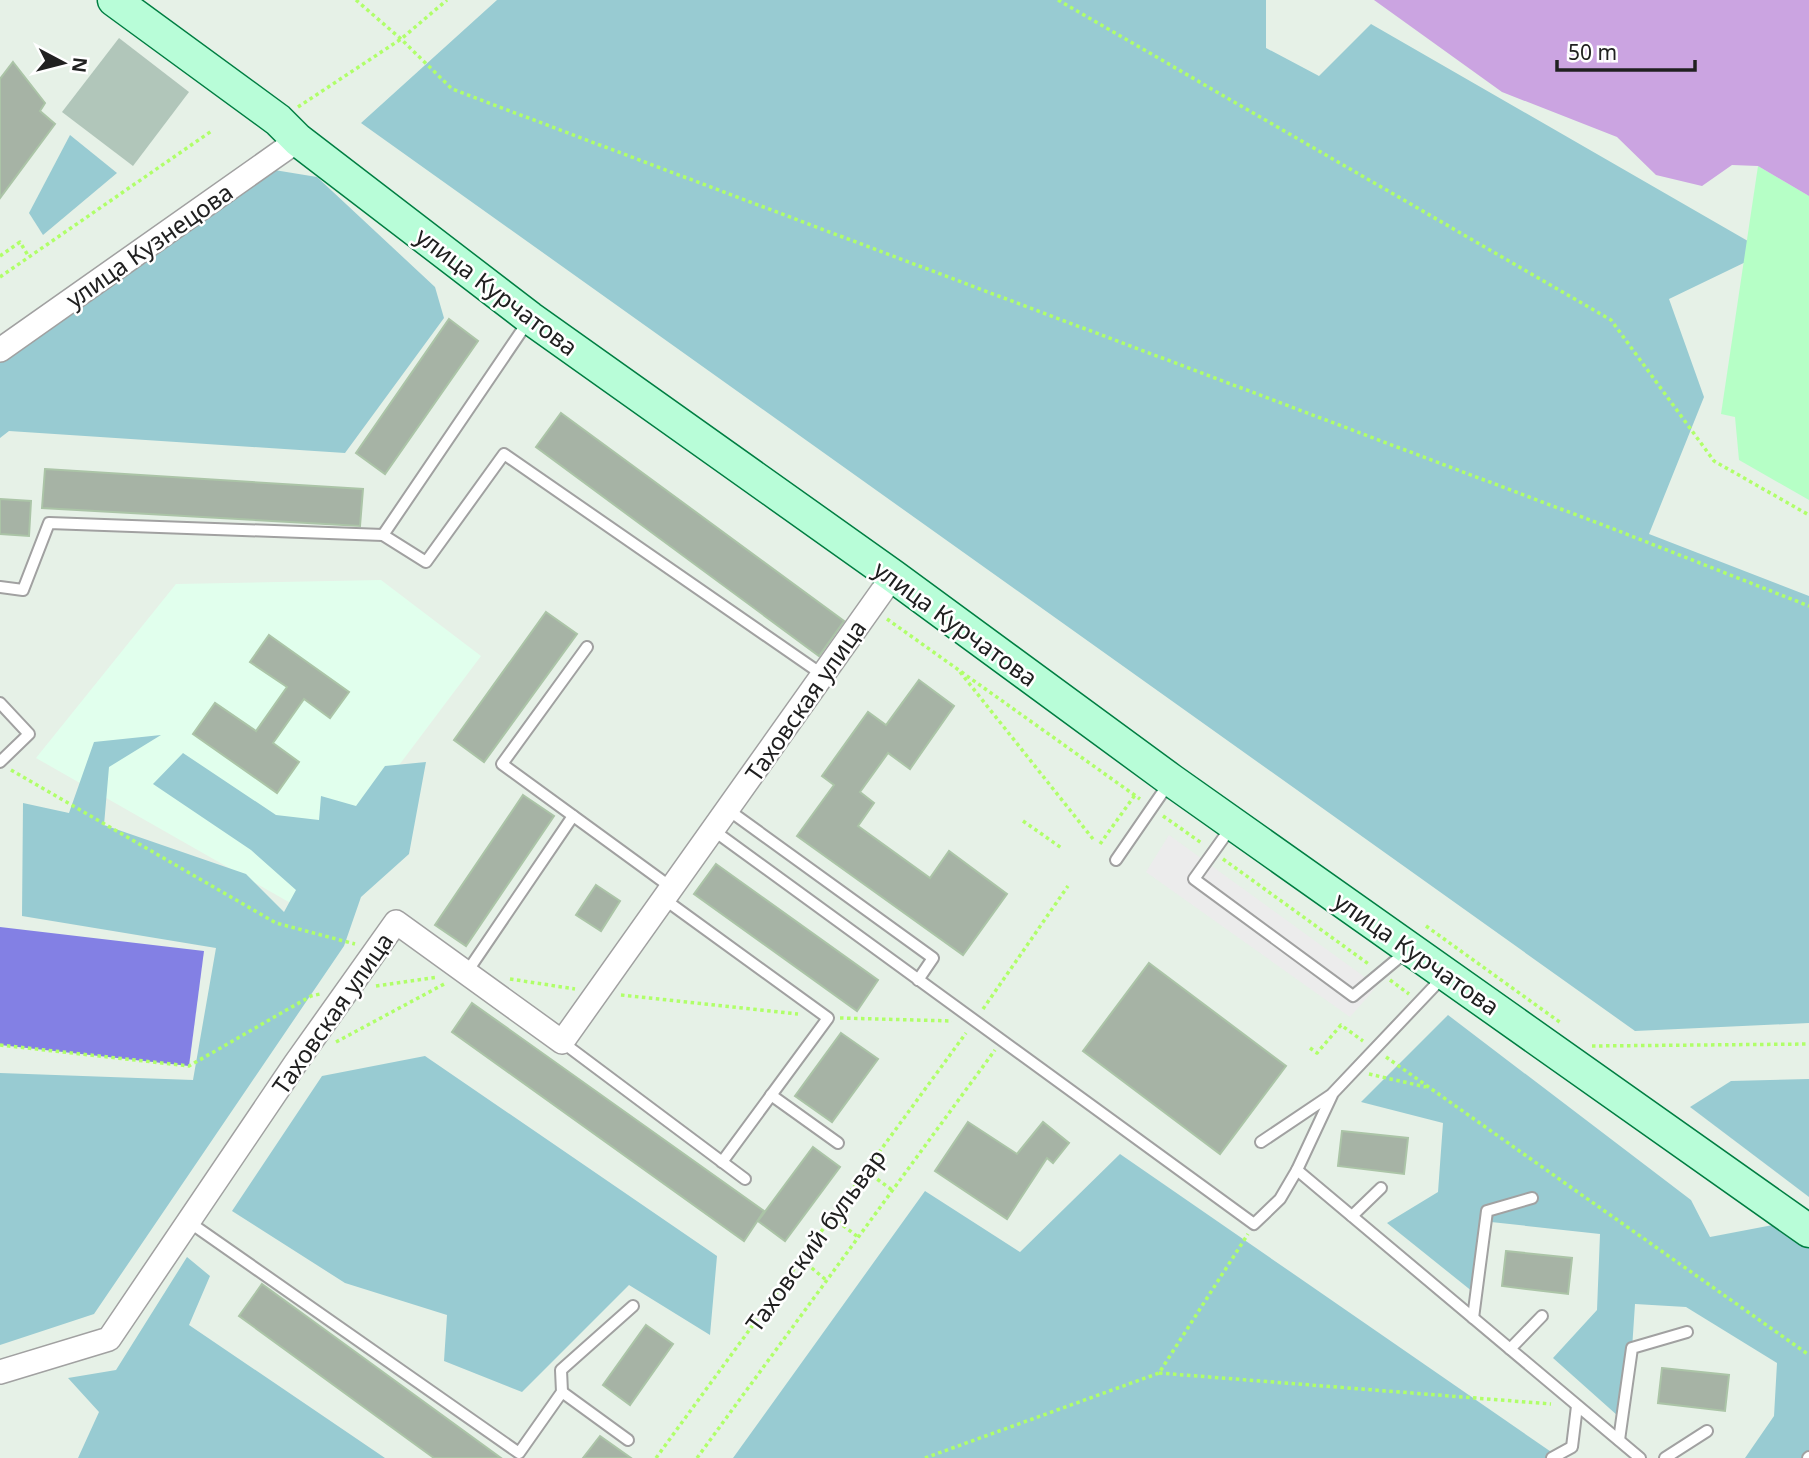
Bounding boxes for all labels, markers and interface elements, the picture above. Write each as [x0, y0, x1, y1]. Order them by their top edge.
north arrow [28, 28, 98, 98]
scale bar [1557, 28, 1695, 72]
text: 50 m [1568, 38, 1617, 66]
text: N [66, 56, 94, 74]
street label: улица Кузнецова [59, 175, 239, 315]
street label: улица Курчатова [409, 219, 585, 363]
street label: улица Курчатова [867, 552, 1045, 694]
street label: Таховская улица [737, 613, 873, 787]
street label: улица Курчатова [1328, 884, 1506, 1022]
street label: Таховская улица [264, 926, 400, 1100]
street label: Таховский бульвар [737, 1142, 893, 1338]

